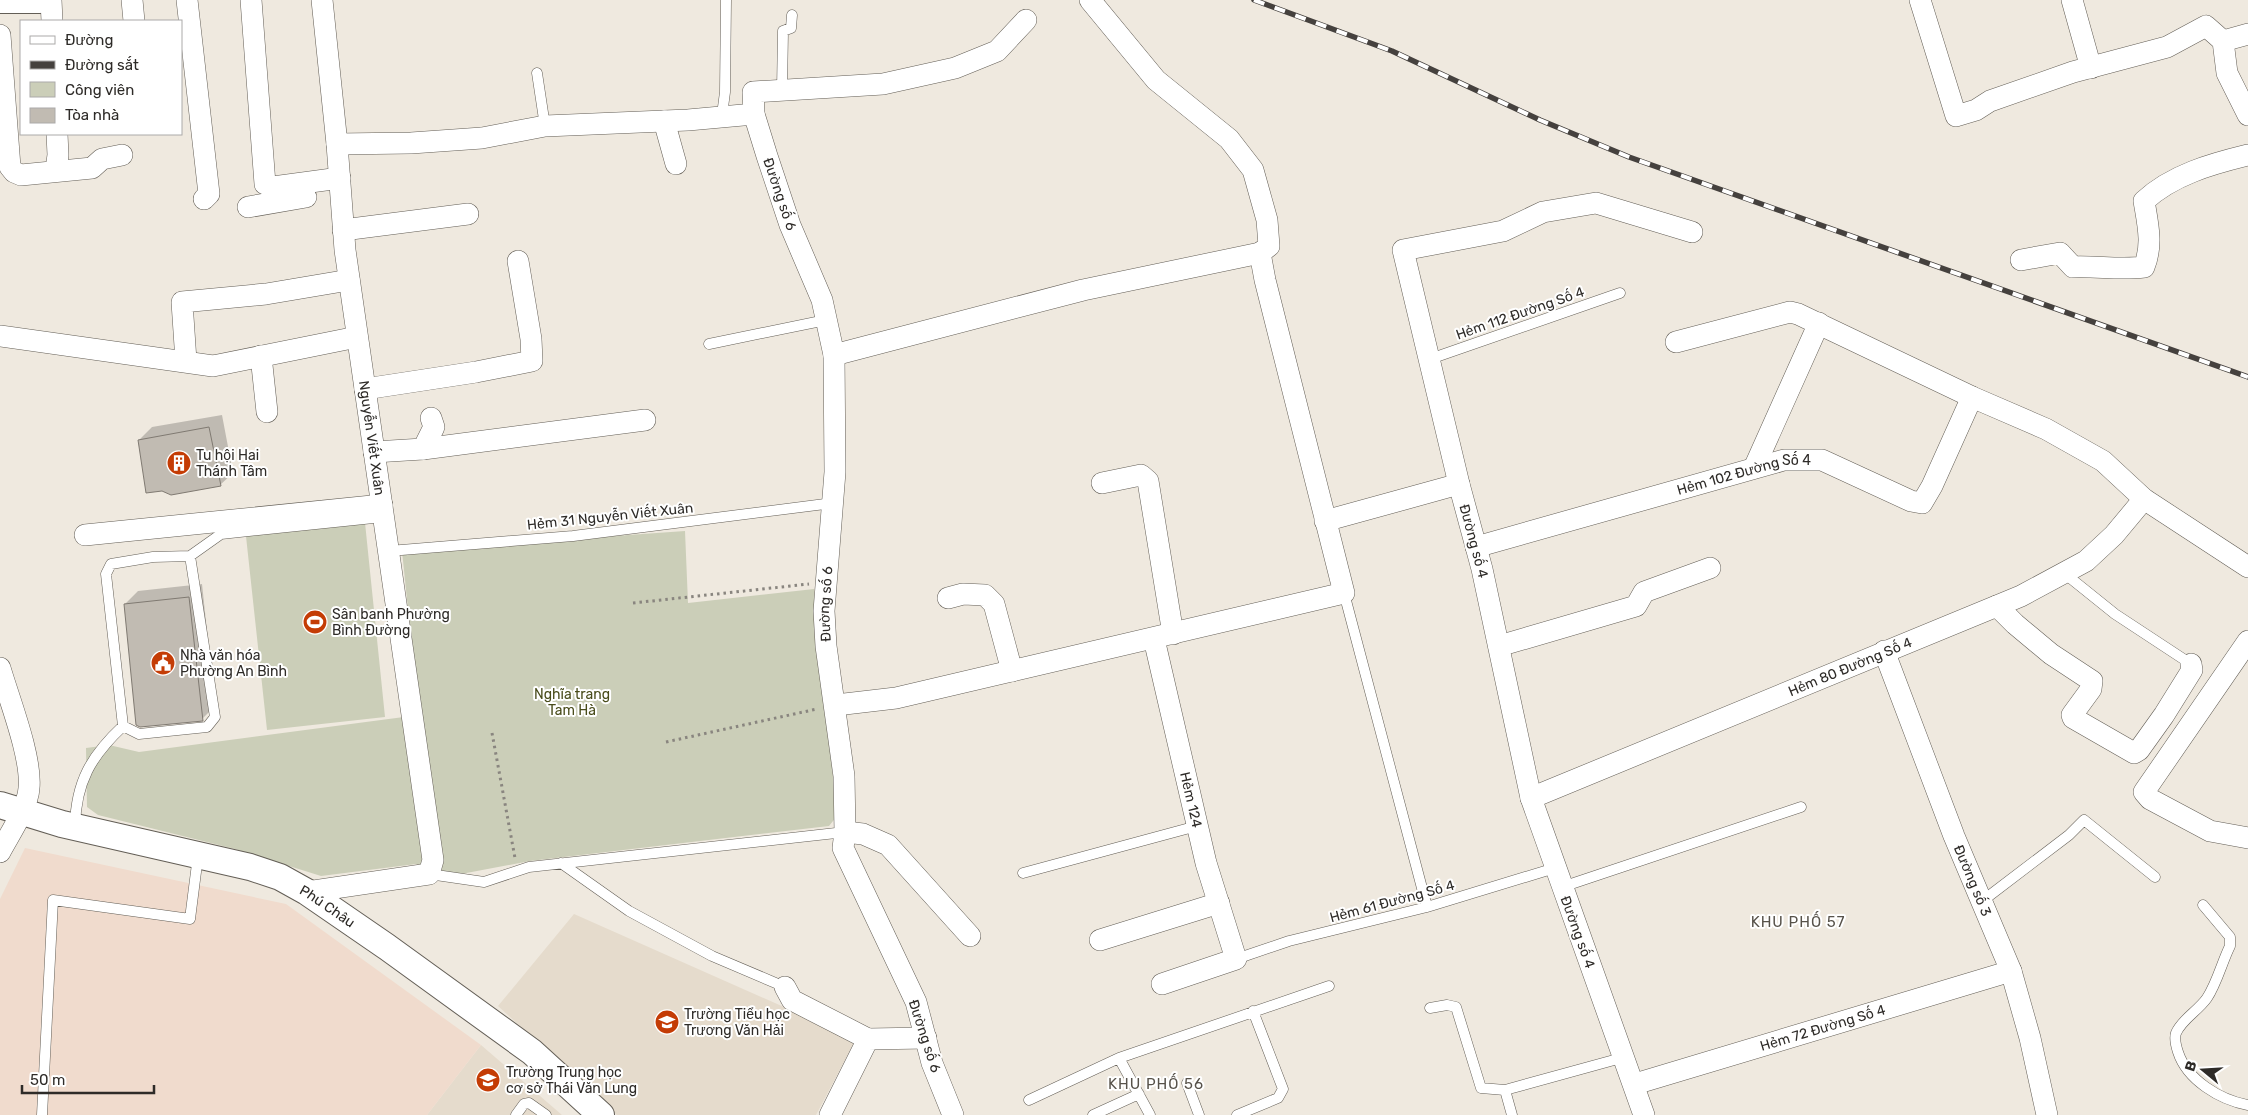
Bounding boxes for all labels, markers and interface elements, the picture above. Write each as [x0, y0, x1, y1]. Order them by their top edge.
legend [20, 20, 182, 135]
text: Đường [65, 31, 113, 49]
text: Đường sắt [65, 56, 139, 74]
text: Công viên [65, 81, 134, 99]
text: Tòa nhà [65, 106, 119, 124]
street label: Đường số 6 [759, 155, 801, 233]
street label: Hẻm 112 Đường Số 4 [1453, 282, 1587, 343]
street label: Nguyễn Viết Xuân [355, 379, 389, 497]
place label: Tu hội Hai Thánh Tâm [196, 447, 267, 480]
building icon: Tu hội Hai Thánh Tâm [166, 450, 192, 476]
street label: Hẻm 102 Đường Số 4 [1675, 451, 1811, 499]
street label: Hẻm 31 Nguyễn Viết Xuân [526, 498, 694, 534]
street label: Đường số 4 [1455, 502, 1493, 580]
street label: Đường số 6 [816, 566, 837, 642]
place label: Sân banh Phường Bình Đường [332, 606, 450, 639]
sports icon: Sân banh Phường Bình Đường [302, 609, 328, 635]
street label: Hẻm 80 Đường Số 4 [1786, 634, 1915, 700]
place label: Nhà văn hóa Phường An Bình [180, 647, 287, 680]
public building icon: Nhà văn hóa Phường An Bình [150, 650, 176, 676]
park label: Nghĩa trang Tam Hà [534, 686, 610, 719]
street label: Hẻm 124 [1176, 770, 1206, 830]
street label: Đường số 3 [1950, 842, 1995, 919]
street label: Hẻm 61 Đường Số 4 [1328, 876, 1457, 926]
street label: Phú Châu [297, 882, 358, 931]
street label: Đường số 4 [1557, 893, 1600, 971]
district label: KHU PHỐ 57 [1751, 911, 1845, 931]
street label: Đường số 6 [905, 997, 945, 1075]
street label: Hẻm 72 Đường Số 4 [1758, 1001, 1888, 1055]
place label: Trường Tiểu học Trương Văn Hải [684, 1006, 790, 1039]
school or university icon: Trường Tiểu học Trương Văn Hải [654, 1009, 680, 1035]
north arrow [2178, 1045, 2228, 1095]
text: B [2182, 1059, 2201, 1073]
scale bar [22, 1062, 155, 1094]
place label: Trường Trung học cơ sở Thái Văn Lung [506, 1064, 637, 1097]
school or university icon: Trường Trung học cơ sở Thái Văn Lung [475, 1067, 501, 1093]
text: 50 m [30, 1071, 65, 1089]
district label: KHU PHỐ 56 [1108, 1073, 1204, 1093]

